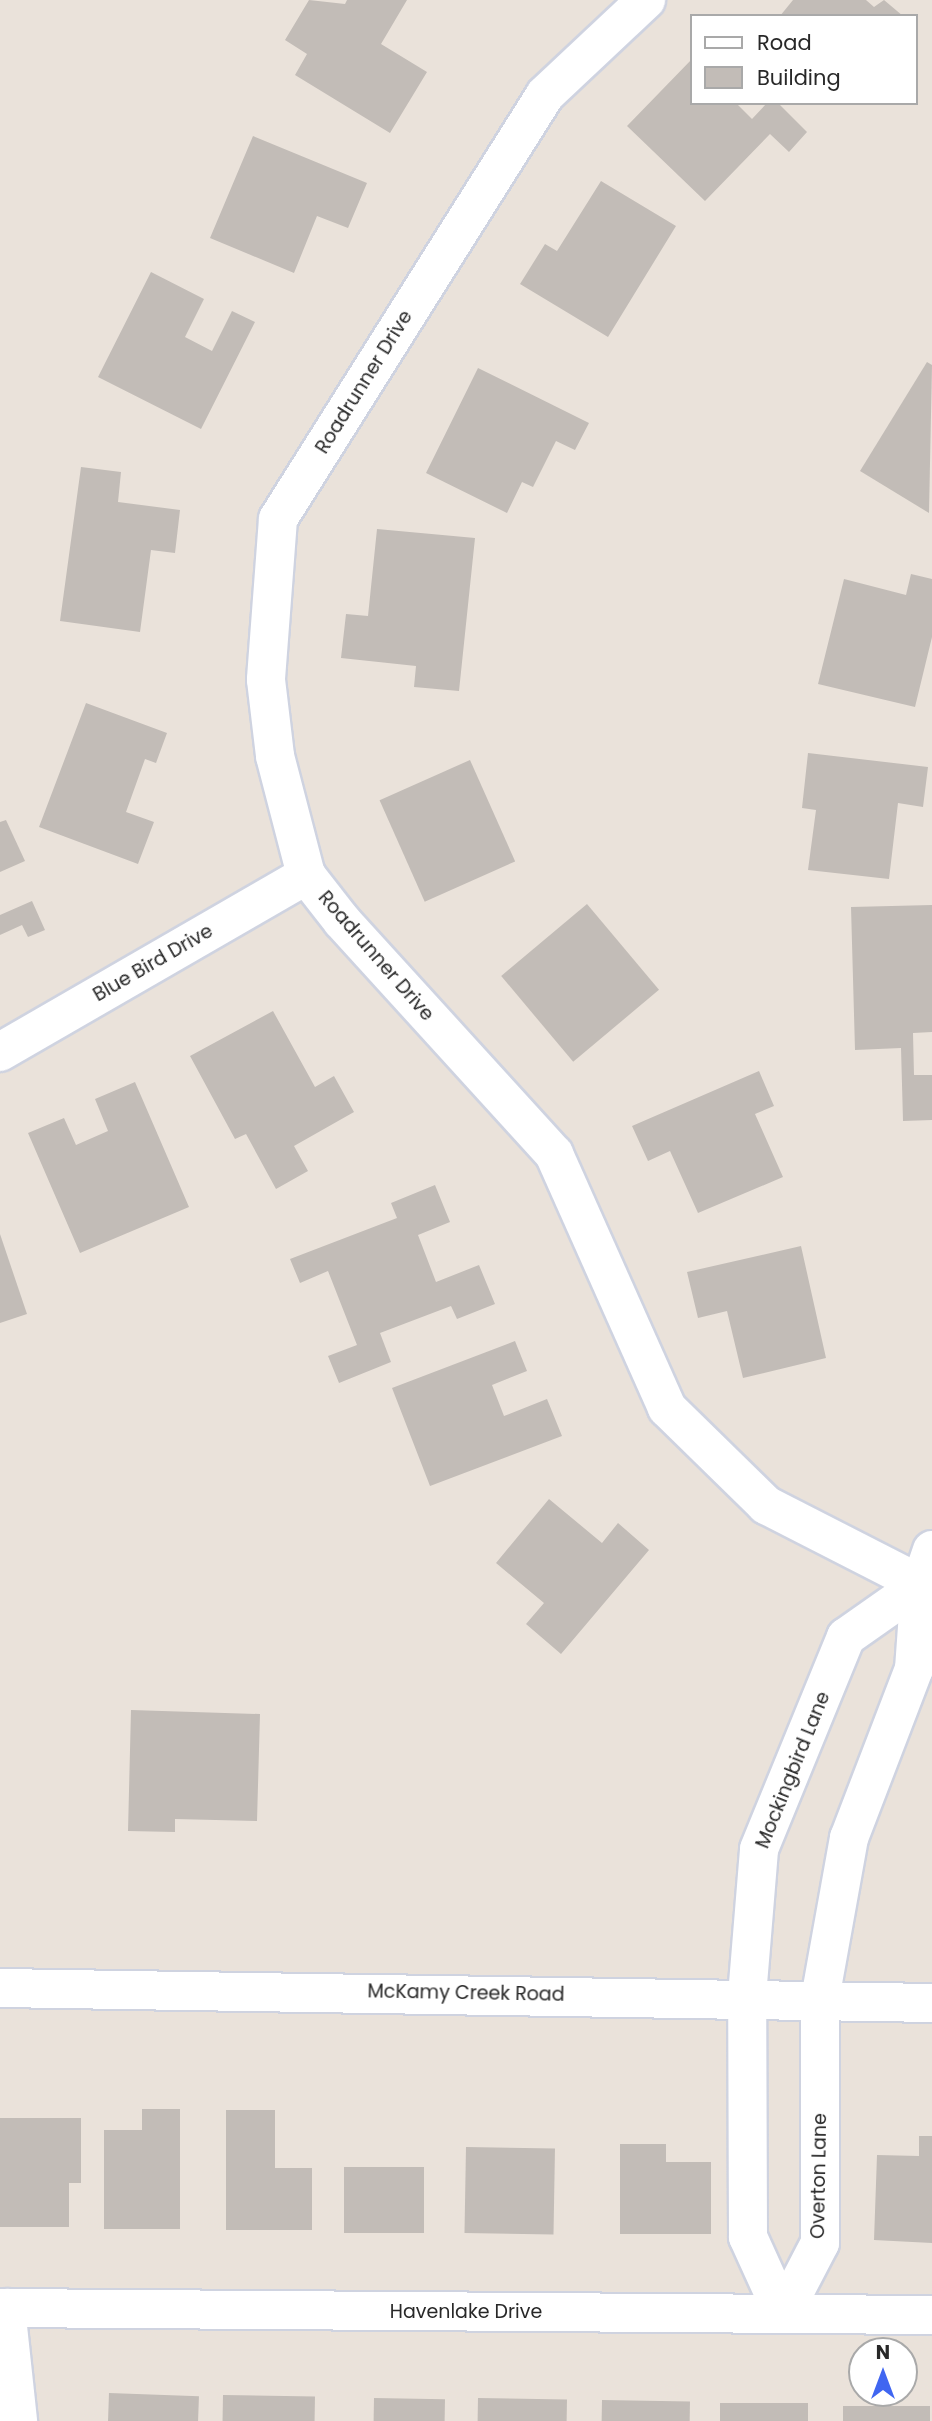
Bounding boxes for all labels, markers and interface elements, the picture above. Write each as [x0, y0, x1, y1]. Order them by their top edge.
legend [690, 14, 918, 105]
text: Road [757, 28, 812, 57]
text: Building [757, 63, 841, 92]
street label: Roadrunner Drive [311, 306, 417, 458]
street label: Roadrunner Drive [313, 886, 439, 1026]
street label: Blue Bird Drive [89, 920, 217, 1006]
street label: Mockingbird Lane [751, 1688, 835, 1852]
street label: McKamy Creek Road [367, 1980, 565, 2006]
street label: Overton Lane [807, 2113, 831, 2239]
street label: Havenlake Drive [390, 2301, 542, 2323]
north arrow [848, 2337, 918, 2407]
text: N [876, 2339, 890, 2366]

